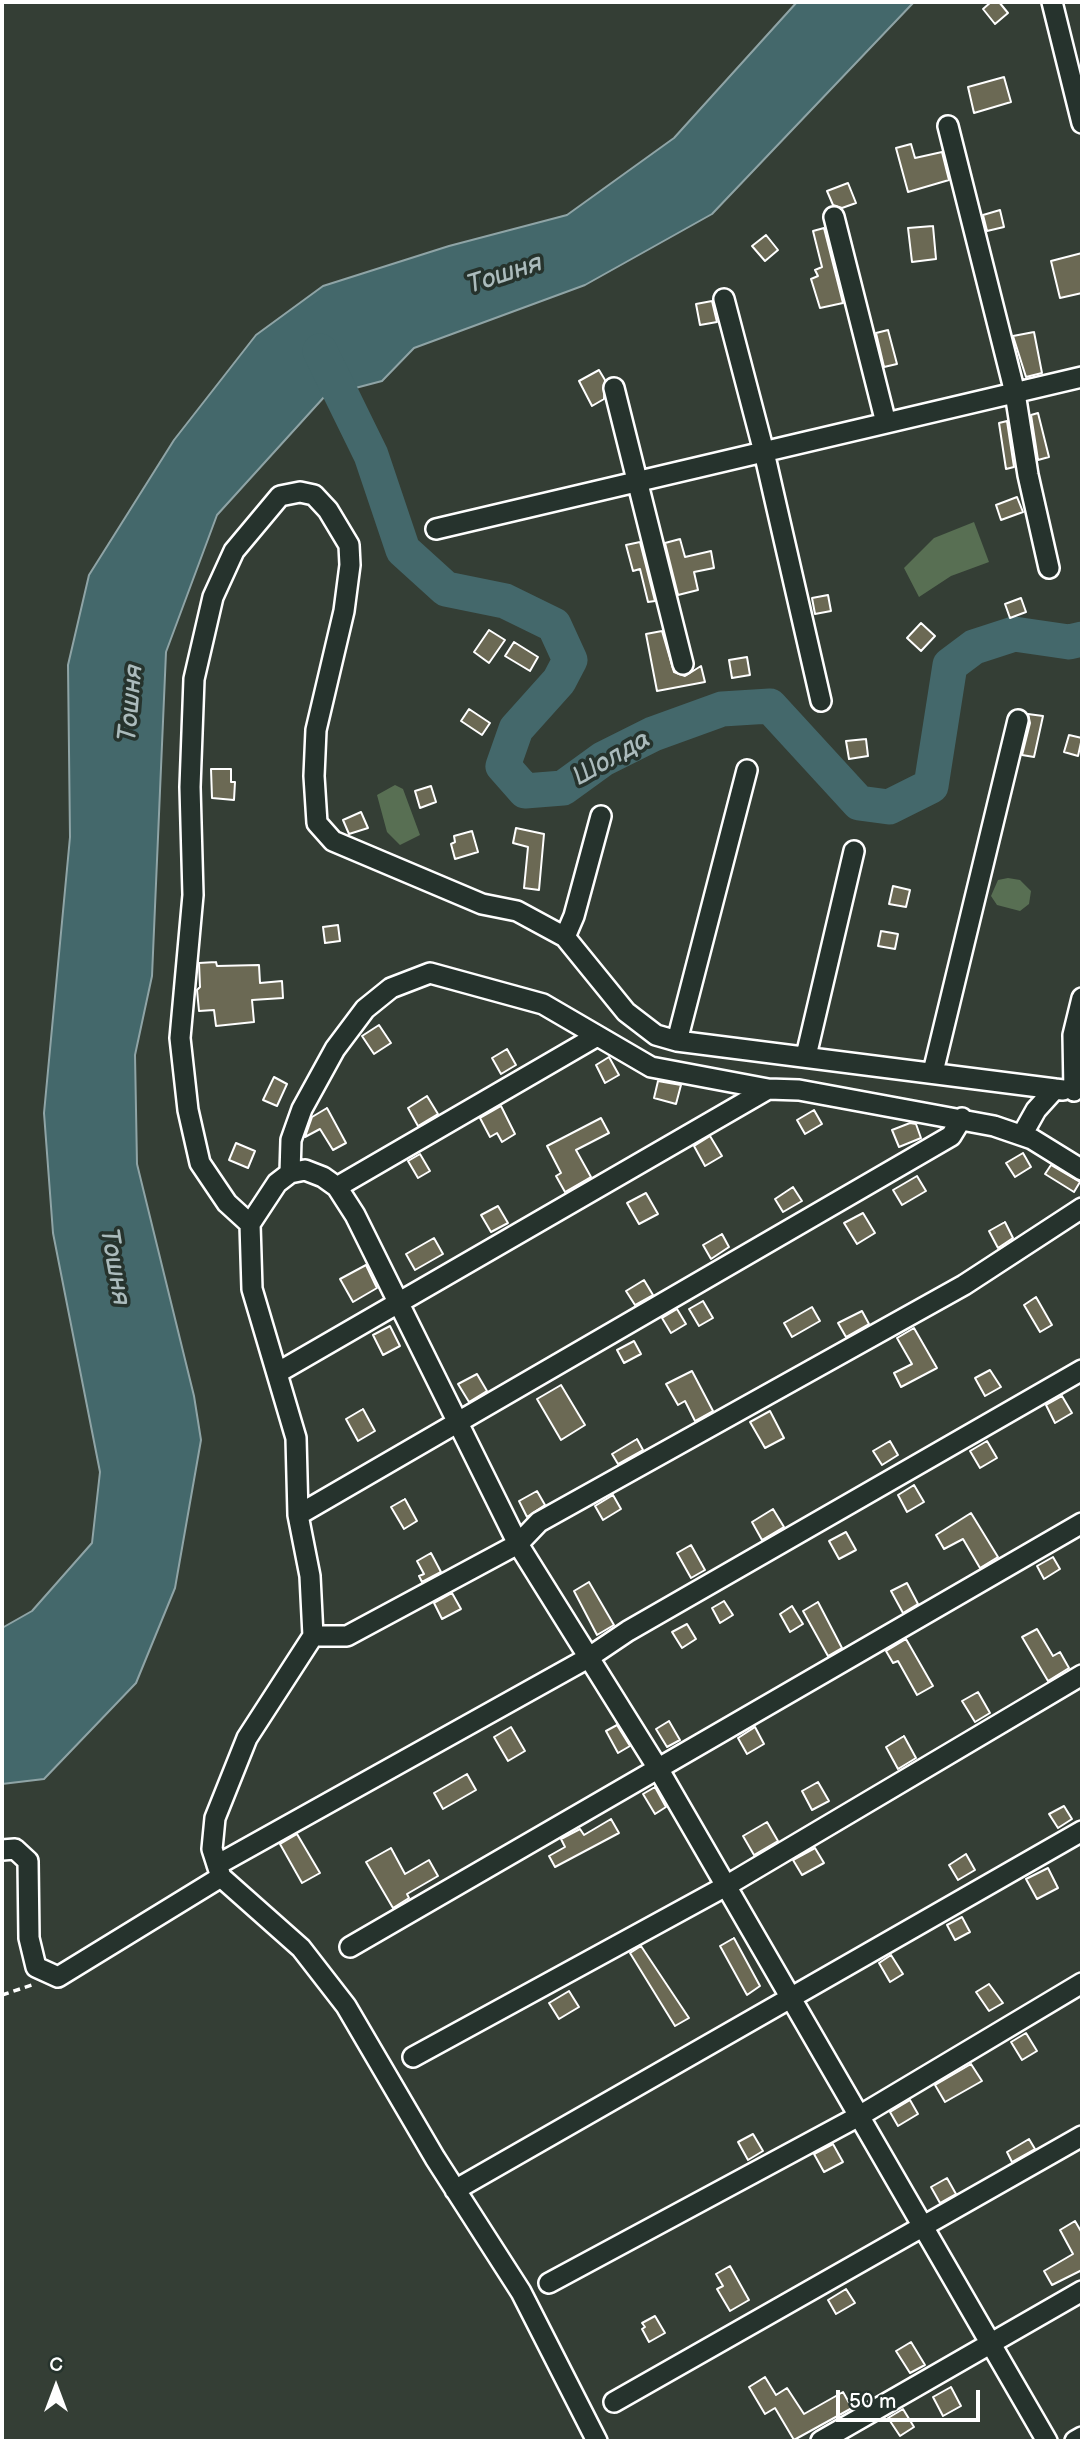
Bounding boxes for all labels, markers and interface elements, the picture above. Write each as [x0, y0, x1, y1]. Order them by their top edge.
water label: Тошня [463, 248, 547, 302]
water label: Тошня [113, 663, 151, 743]
water label: Шолда [567, 724, 657, 794]
water label: Тошня [92, 1226, 136, 1308]
north arrow [21, 2352, 91, 2422]
text: С [49, 2354, 63, 2377]
scale bar [839, 2376, 982, 2420]
text: 50 m [849, 2389, 896, 2414]

